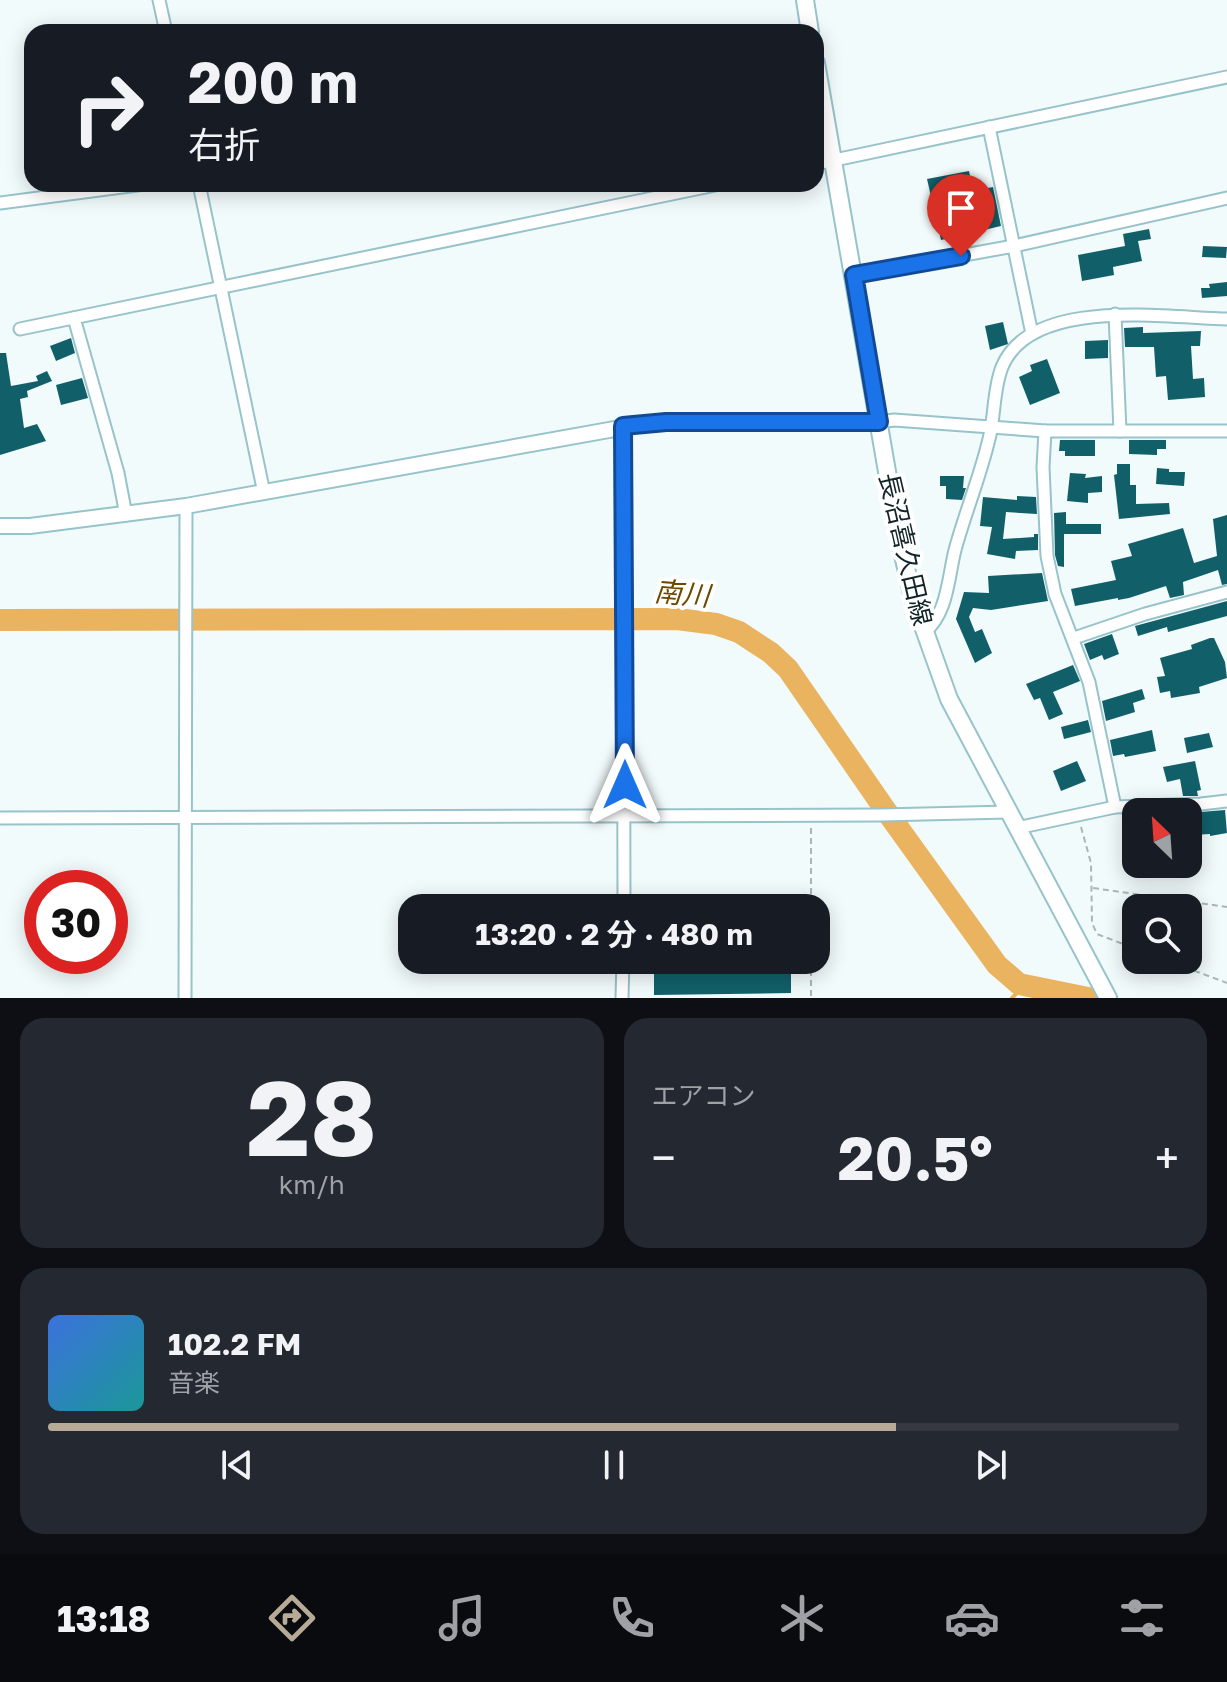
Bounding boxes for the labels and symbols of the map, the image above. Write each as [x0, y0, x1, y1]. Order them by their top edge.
pin [927, 174, 995, 256]
street label: 長沼喜久田線 [873, 470, 939, 628]
water label: 南川 [653, 574, 714, 612]
position arrow [583, 743, 667, 827]
north arrow [1122, 798, 1202, 878]
speed limit sign: 30 [24, 870, 128, 974]

